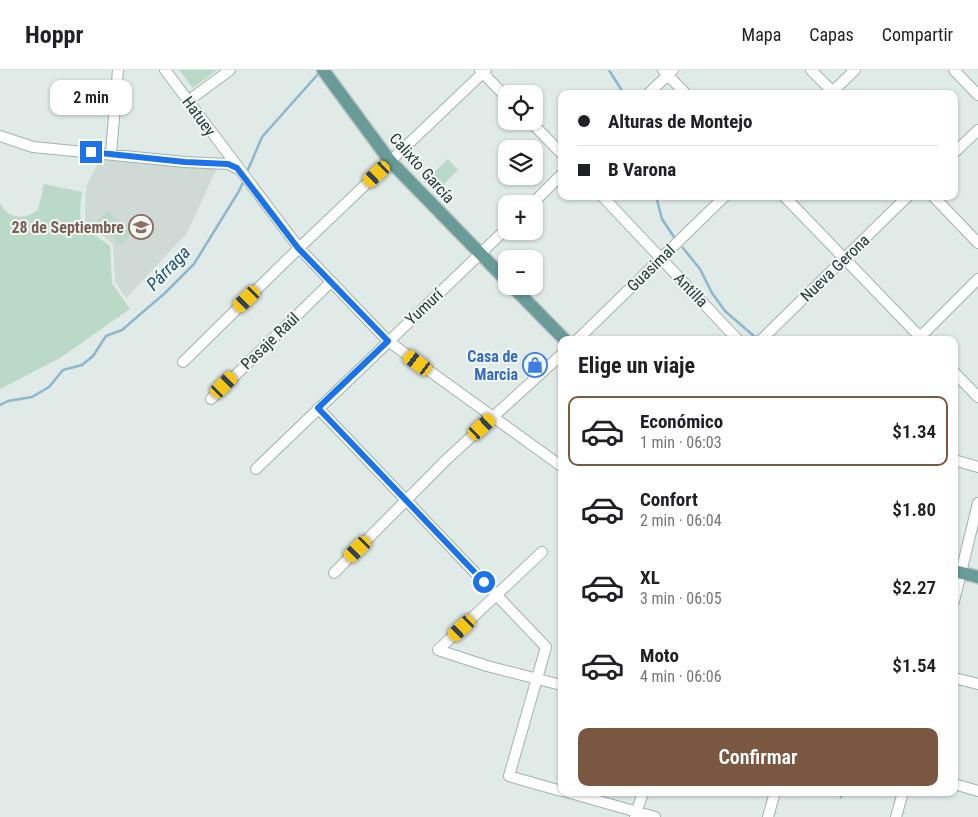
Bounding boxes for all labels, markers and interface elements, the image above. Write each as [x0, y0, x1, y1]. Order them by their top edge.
text: Hoppr [25, 21, 83, 49]
text: Mapa [742, 24, 781, 45]
text: Capas [809, 24, 854, 45]
text: Compartir [882, 24, 953, 45]
callout: 2 min [50, 79, 132, 114]
map controls [498, 85, 543, 295]
button: locate [498, 85, 543, 130]
text: 2 min [73, 88, 109, 107]
street label: Hatuey [178, 93, 220, 140]
text: Alturas de Montejo [608, 110, 752, 133]
street label: Calixto García [385, 129, 459, 207]
button: layers [498, 140, 543, 185]
route end [80, 141, 102, 163]
car [360, 158, 393, 190]
text: B Varona [608, 158, 676, 181]
button: + [498, 195, 543, 240]
school or university icon: 28 de Septiembre [128, 214, 154, 240]
place label: 28 de Septiembre [11, 218, 124, 237]
street label: Nueva Gerona [797, 231, 873, 305]
water label: Párraga [142, 241, 194, 295]
street label: Guasimal [623, 241, 679, 295]
button: − [498, 250, 543, 295]
street label: Antilla [670, 269, 712, 311]
car [230, 283, 263, 315]
street label: Yumurí [401, 284, 448, 329]
street label: Pasaje Raúl [237, 309, 303, 373]
place label: Casa de Marcia [467, 347, 518, 384]
car [401, 348, 434, 378]
shop icon: Casa de Marcia [522, 352, 548, 378]
text: Elige un viaje [578, 353, 695, 378]
car [208, 369, 239, 401]
icon: car [580, 409, 625, 454]
text: Económico [640, 410, 723, 433]
car [465, 411, 498, 443]
text: $1.34 [892, 420, 936, 443]
text: 1 min · 06:03 [640, 433, 722, 452]
icon: car [580, 487, 625, 532]
text: Confort [640, 488, 698, 511]
text: $1.80 [892, 498, 936, 521]
text: 2 min · 06:04 [640, 511, 722, 530]
car [341, 533, 374, 565]
icon: car [580, 565, 625, 610]
text: XL [640, 566, 660, 589]
route start [473, 571, 495, 593]
text: $2.27 [892, 576, 936, 599]
text: 3 min · 06:05 [640, 589, 722, 608]
car [445, 612, 478, 644]
icon: car [580, 643, 625, 688]
text: Moto [640, 644, 679, 667]
text: $1.54 [892, 654, 936, 677]
text: 4 min · 06:06 [640, 667, 722, 686]
button: Confirmar [578, 728, 938, 786]

